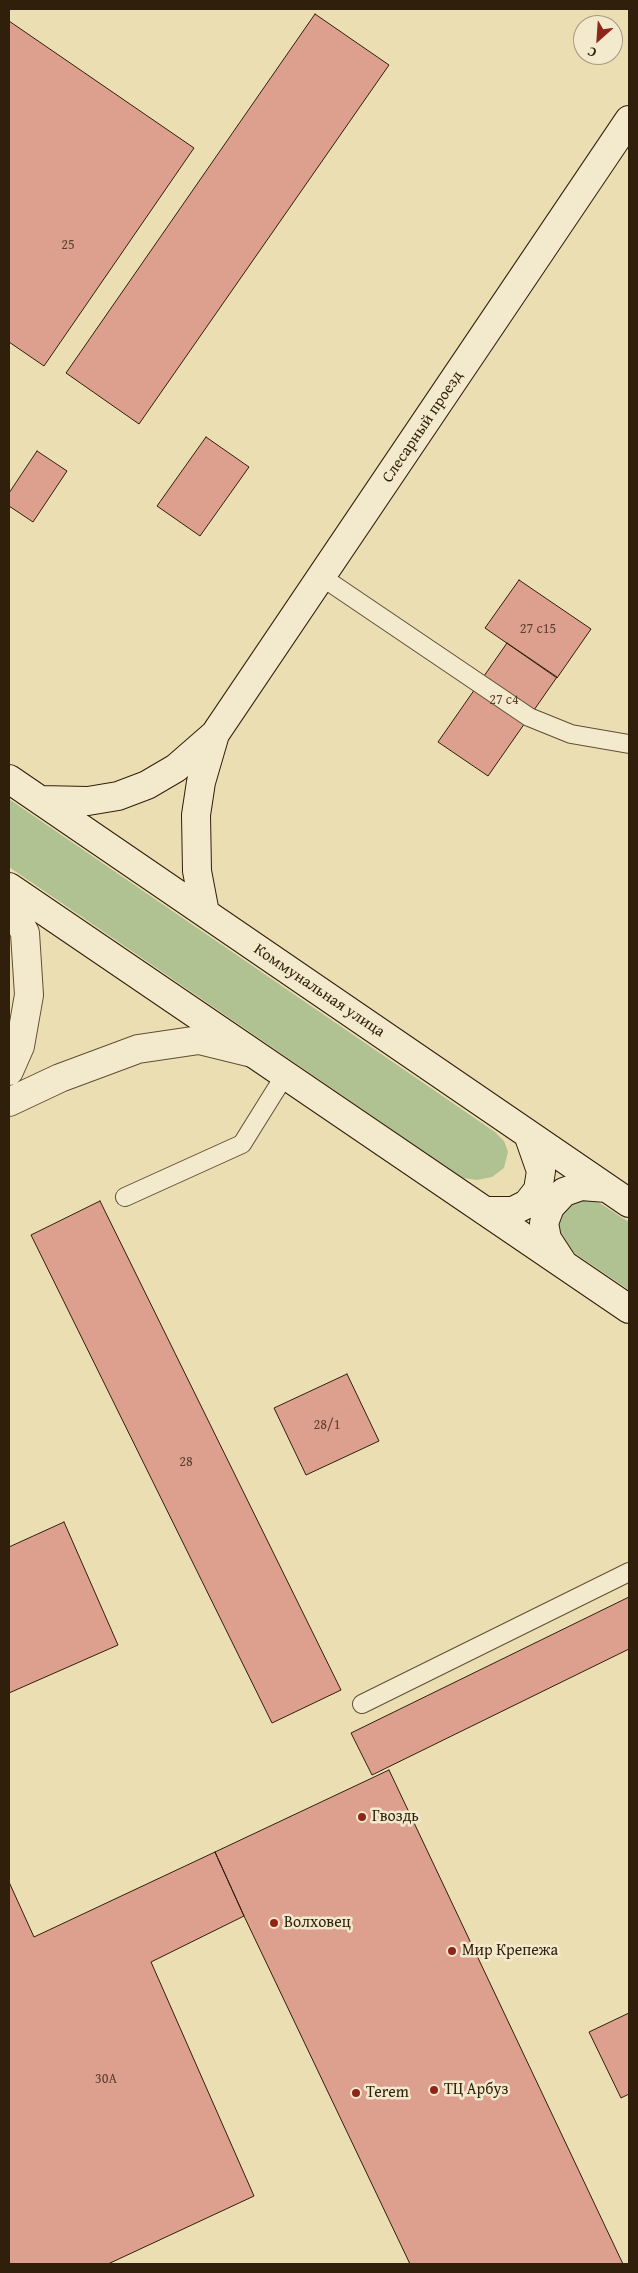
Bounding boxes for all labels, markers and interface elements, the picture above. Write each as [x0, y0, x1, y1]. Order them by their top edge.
north arrow [573, 15, 623, 65]
text: С [584, 42, 600, 63]
house number: 25 [61, 237, 75, 253]
street label: Слесарный проезд [378, 367, 468, 487]
house number: 27 c15 [520, 621, 556, 637]
house number: 27 c4 [489, 692, 519, 708]
street label: Коммунальная улица [250, 940, 388, 1042]
house number: 28/1 [314, 1417, 340, 1433]
house number: 28 [179, 1454, 193, 1470]
place label: Гвоздь [372, 1807, 419, 1827]
marker: Гвоздь [356, 1811, 368, 1823]
place label: Волховец [284, 1913, 351, 1933]
marker: Волховец [268, 1917, 280, 1929]
place label: Мир Крепежа [462, 1941, 558, 1961]
marker: Мир Крепежа [446, 1945, 458, 1957]
house number: 30А [95, 2071, 117, 2087]
place label: ТЦ Арбуз [444, 2080, 508, 2100]
place label: Terem [366, 2083, 409, 2103]
marker: ТЦ Арбуз [428, 2084, 440, 2096]
marker: Terem [350, 2087, 362, 2099]

